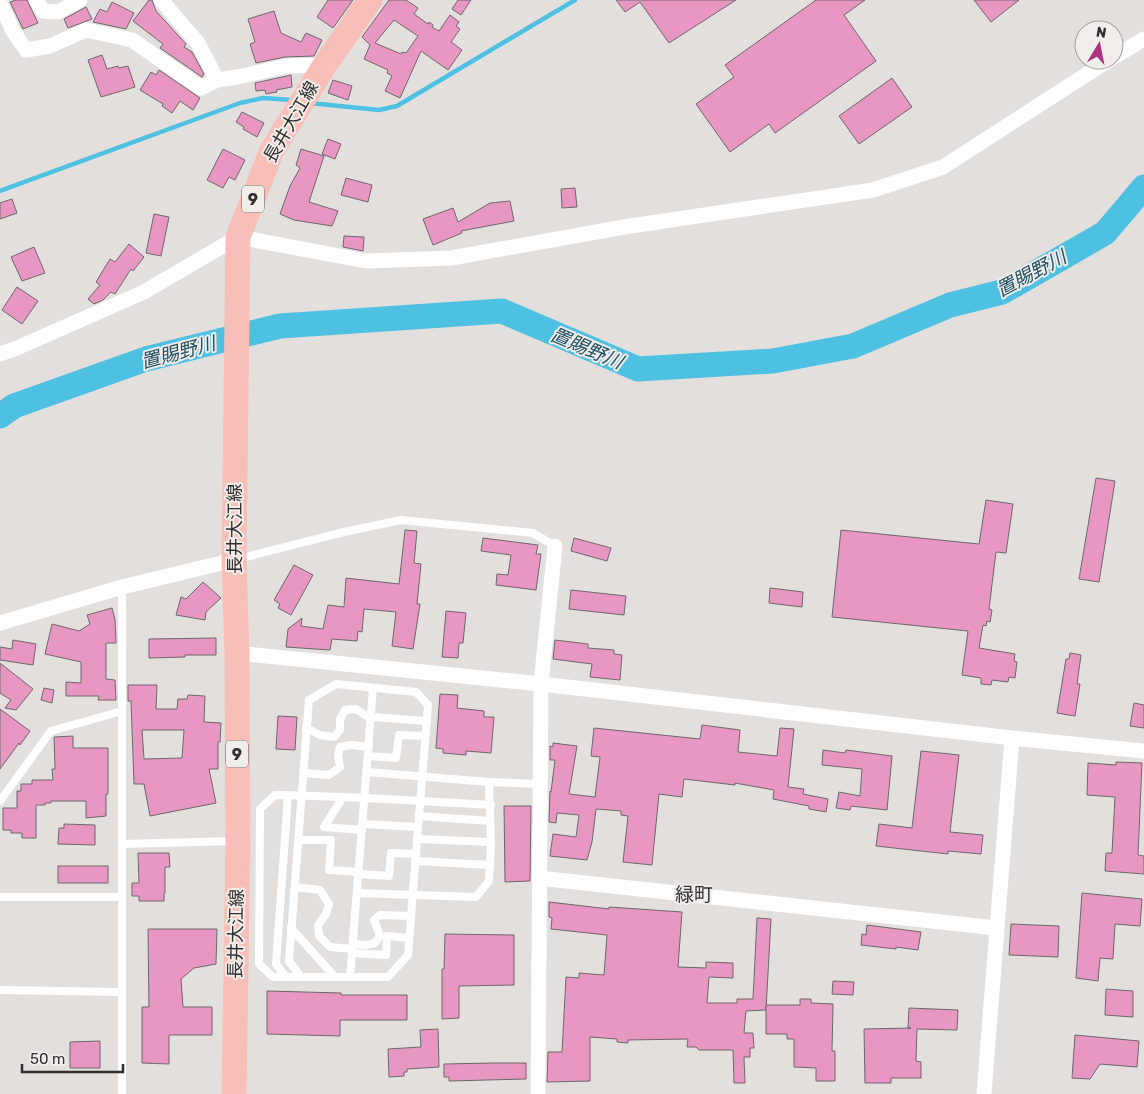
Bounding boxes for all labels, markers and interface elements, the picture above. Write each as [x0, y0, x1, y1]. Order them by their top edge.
north arrow [1074, 20, 1124, 70]
text: N [1095, 23, 1108, 42]
street label: 長井大江線 [259, 78, 323, 166]
road number: 9 [242, 185, 264, 212]
water label: 置賜野川 [992, 245, 1072, 301]
water label: 置賜野川 [547, 323, 628, 375]
water label: 置賜野川 [138, 331, 220, 373]
street label: 長井大江線 [224, 484, 246, 574]
road number: 9 [226, 741, 248, 768]
district label: 緑町 [675, 883, 713, 906]
street label: 長井大江線 [224, 889, 248, 979]
scale bar [22, 1042, 124, 1074]
text: 50 m [30, 1050, 65, 1068]

